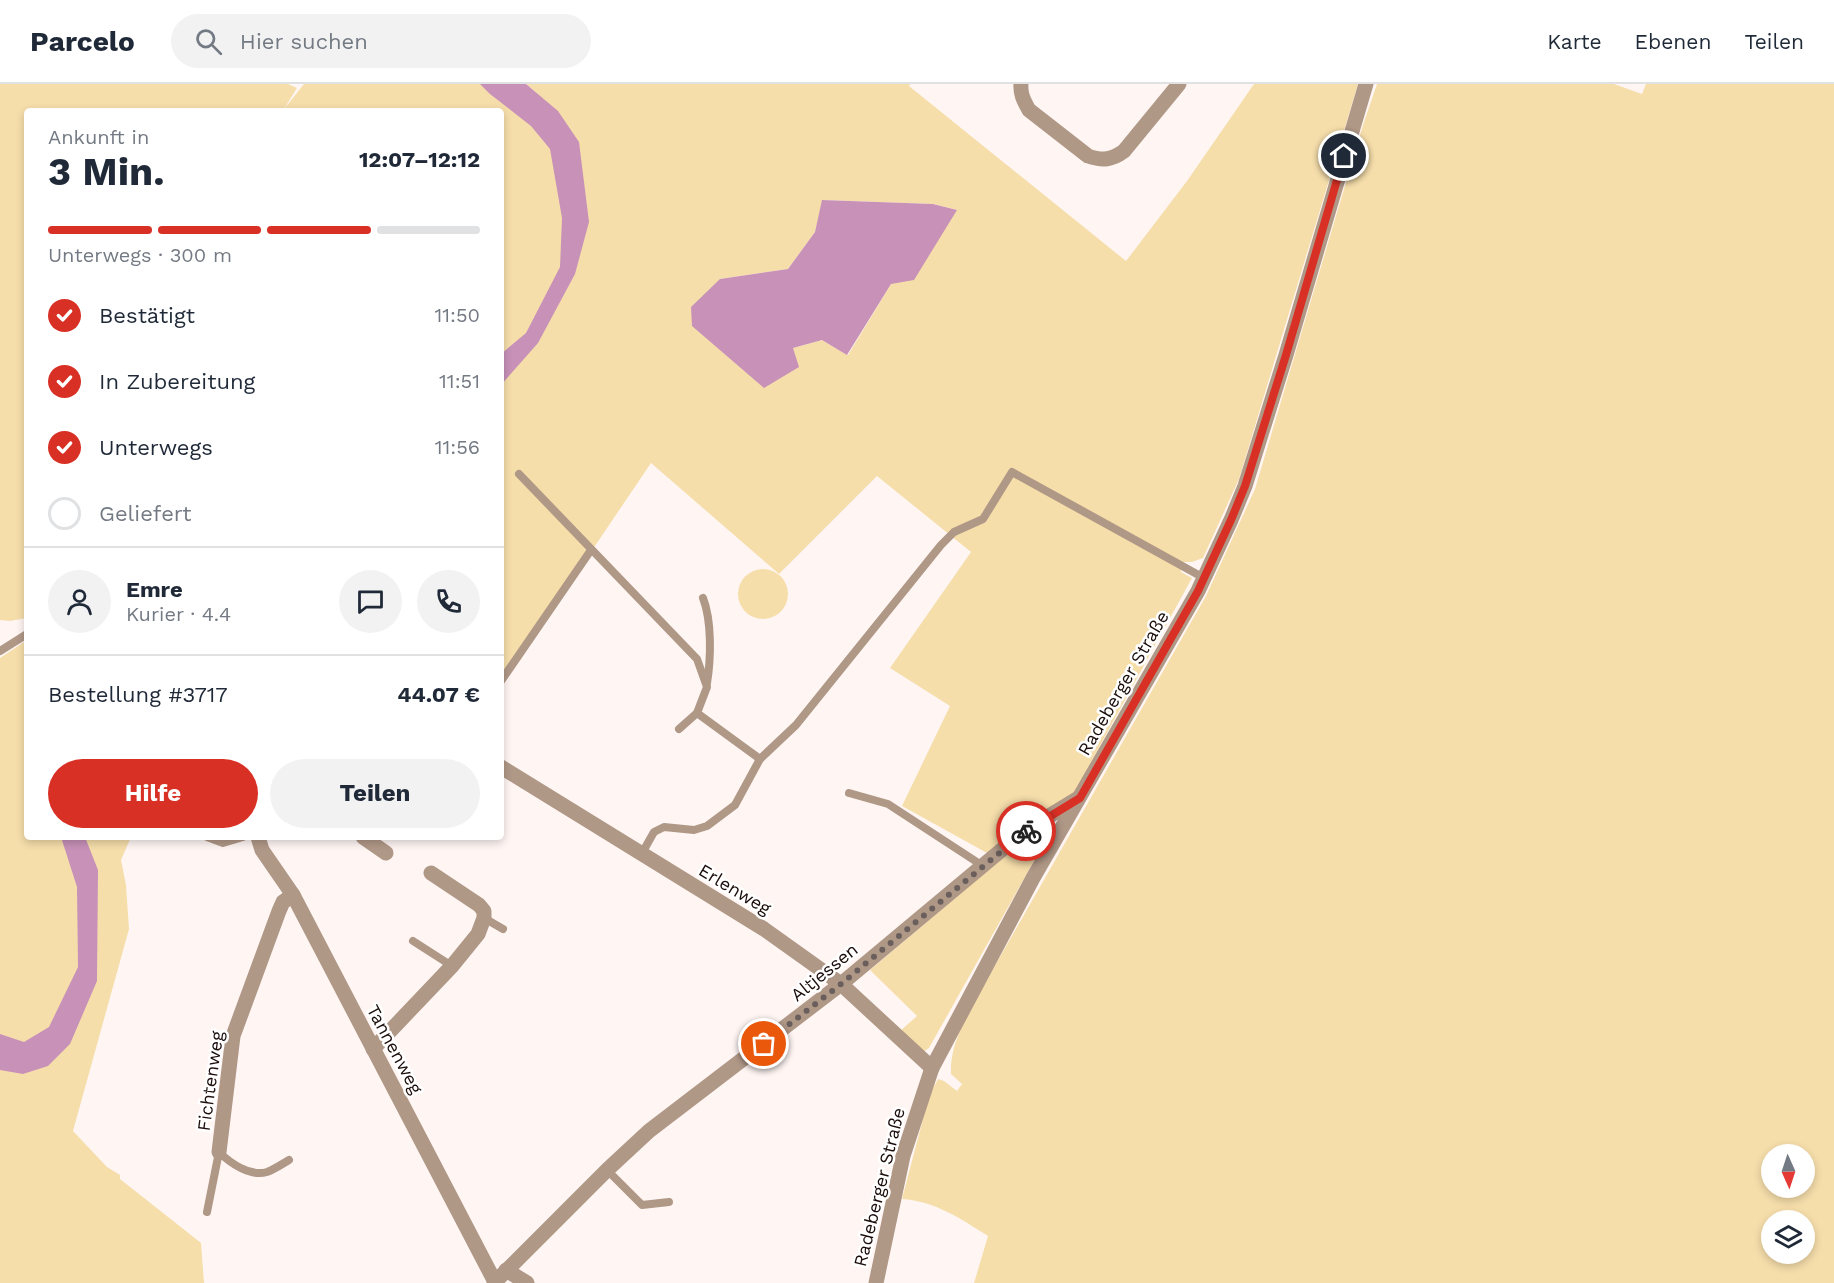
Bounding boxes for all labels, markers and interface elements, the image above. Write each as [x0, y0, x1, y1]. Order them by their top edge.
search box [171, 14, 591, 68]
text: Parcelo [30, 25, 135, 58]
icon: search [192, 25, 225, 58]
text: Hier suchen [240, 29, 368, 54]
text: Karte [1547, 29, 1602, 54]
text: Ebenen [1635, 29, 1711, 54]
text: Teilen [1744, 29, 1804, 54]
text: Ankunft in [48, 125, 149, 149]
pin [1318, 130, 1369, 181]
icon: home [1327, 139, 1360, 172]
text: 12:07–12:12 [359, 147, 480, 172]
text: 3 Min. [48, 149, 165, 194]
text: Unterwegs · 300 m [48, 243, 232, 267]
icon: check [48, 299, 81, 332]
text: Bestätigt [99, 303, 195, 328]
text: 11:50 [434, 303, 480, 327]
icon: check [48, 365, 81, 398]
text: In Zubereitung [99, 369, 255, 394]
text: 11:51 [439, 369, 480, 393]
icon: check [48, 431, 81, 464]
text: Unterwegs [99, 435, 213, 460]
text: 11:56 [435, 435, 480, 459]
text: Geliefert [99, 501, 191, 526]
button: person [48, 570, 111, 633]
button: chat [339, 570, 402, 633]
button: phone [417, 570, 480, 633]
text: Emre [126, 577, 183, 602]
text: Kurier · 4.4 [126, 602, 231, 626]
street label: Radeberger Straße [1073, 607, 1173, 759]
text: Bestellung #3717 [48, 682, 228, 707]
text: 44.07 € [397, 682, 480, 707]
button: Hilfe [48, 759, 258, 828]
button: Teilen [270, 759, 480, 828]
courier [996, 801, 1056, 861]
icon: bike [1010, 815, 1043, 848]
street label: Erlenweg [695, 859, 775, 919]
street label: Altjessen [786, 939, 862, 1005]
street label: Tannenweg [363, 1001, 427, 1097]
pin [738, 1018, 789, 1069]
icon: bag [747, 1027, 780, 1060]
street label: Fichtenweg [193, 1029, 227, 1132]
street label: Radeberger Straße [849, 1105, 909, 1269]
north arrow [1761, 1144, 1815, 1198]
map controls [1761, 1144, 1815, 1264]
button: layers [1761, 1210, 1815, 1264]

